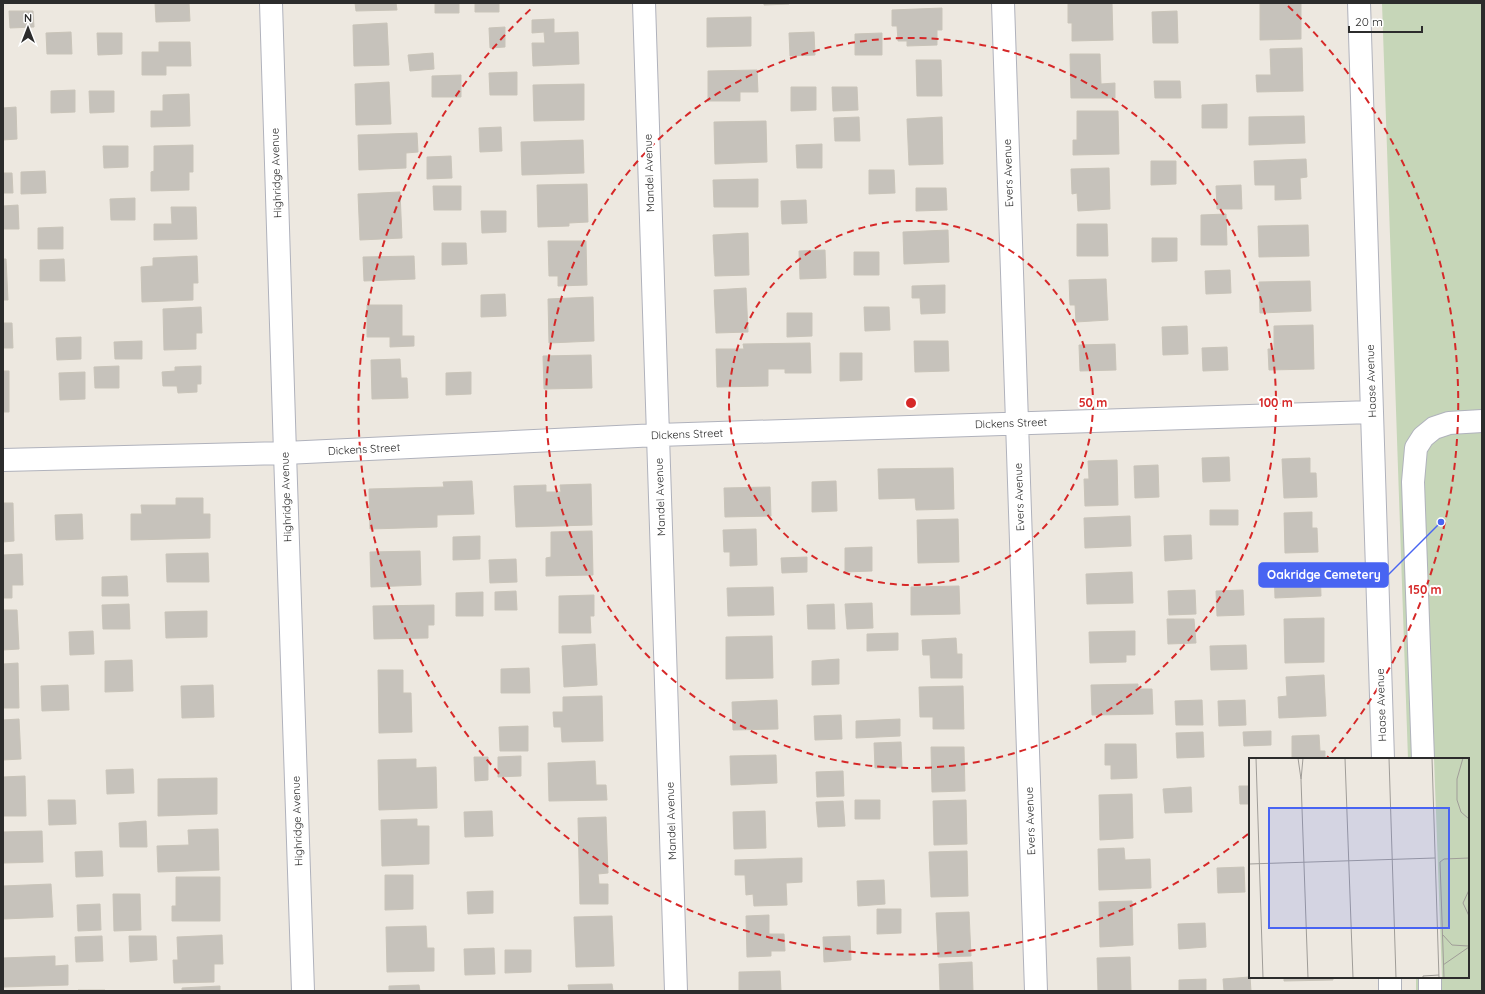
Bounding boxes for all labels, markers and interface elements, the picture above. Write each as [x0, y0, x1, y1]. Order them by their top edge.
north arrow [8, 8, 48, 48]
scale bar [1349, 8, 1422, 34]
text: N [24, 11, 32, 25]
text: 20 m [1355, 14, 1383, 29]
street label: Highridge Avenue [267, 128, 285, 218]
street label: Mandel Avenue [641, 134, 657, 212]
street label: Evers Avenue [1000, 139, 1016, 207]
street label: Haase Avenue [1363, 344, 1379, 418]
text: 50 m [1079, 395, 1107, 410]
text: 100 m [1259, 395, 1293, 410]
centre of rings [904, 396, 918, 410]
street label: Dickens Street [975, 415, 1048, 431]
street label: Dickens Street [651, 426, 724, 442]
street label: Dickens Street [327, 440, 401, 458]
street label: Highridge Avenue [277, 452, 295, 542]
street label: Mandel Avenue [652, 458, 668, 536]
street label: Evers Avenue [1011, 463, 1027, 531]
callout: Oakridge Cemetery [1259, 563, 1388, 587]
text: Oakridge Cemetery [1267, 567, 1381, 582]
text: 150 m [1408, 582, 1442, 597]
street label: Haase Avenue [1373, 668, 1389, 742]
inset map [1249, 758, 1469, 978]
street label: Highridge Avenue [288, 776, 306, 866]
street label: Mandel Avenue [663, 782, 679, 860]
street label: Evers Avenue [1022, 787, 1038, 855]

